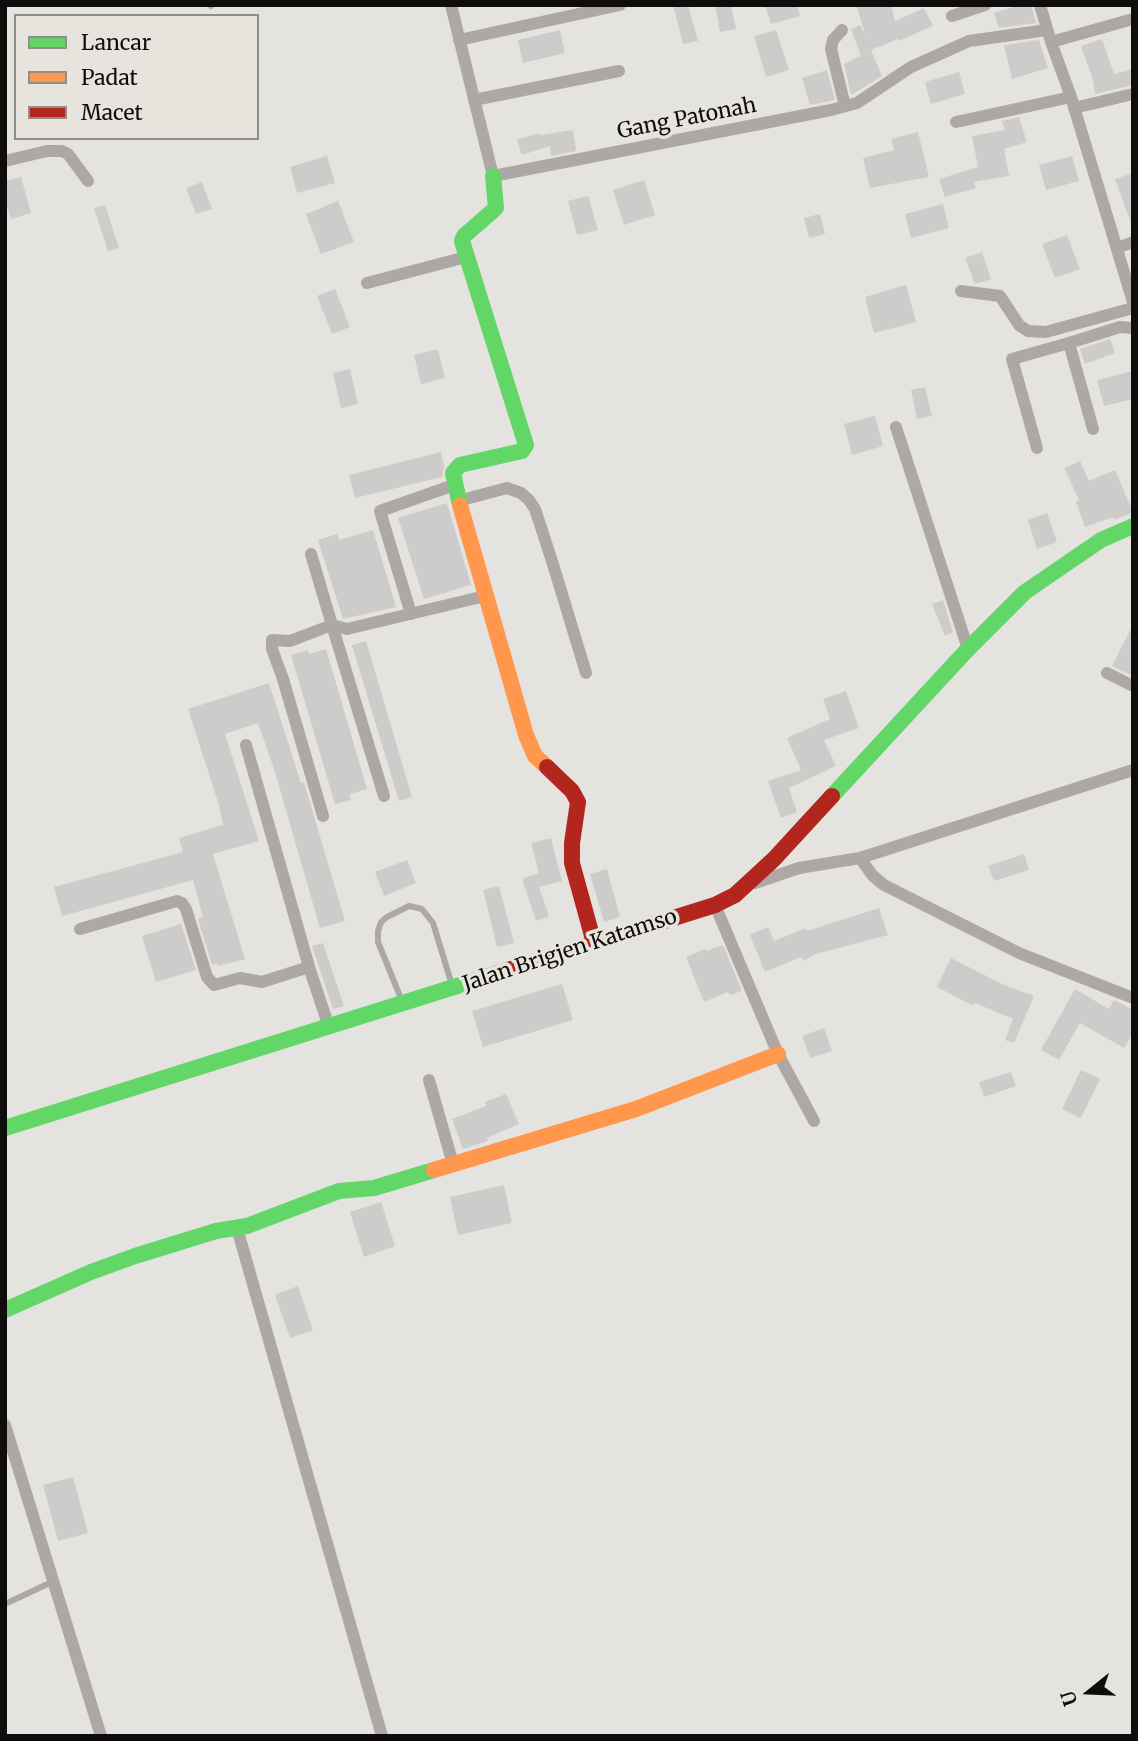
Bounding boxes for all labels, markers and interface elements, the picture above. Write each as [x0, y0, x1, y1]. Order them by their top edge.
legend [14, 14, 259, 140]
text: Lancar [81, 29, 151, 56]
text: Padat [81, 64, 138, 91]
street label: Gang Patonah [615, 93, 759, 145]
text: Macet [81, 99, 143, 126]
street label: Jalan Brigjen Katamso [460, 904, 680, 998]
north arrow [1054, 1657, 1124, 1727]
text: U [1055, 1688, 1083, 1709]

